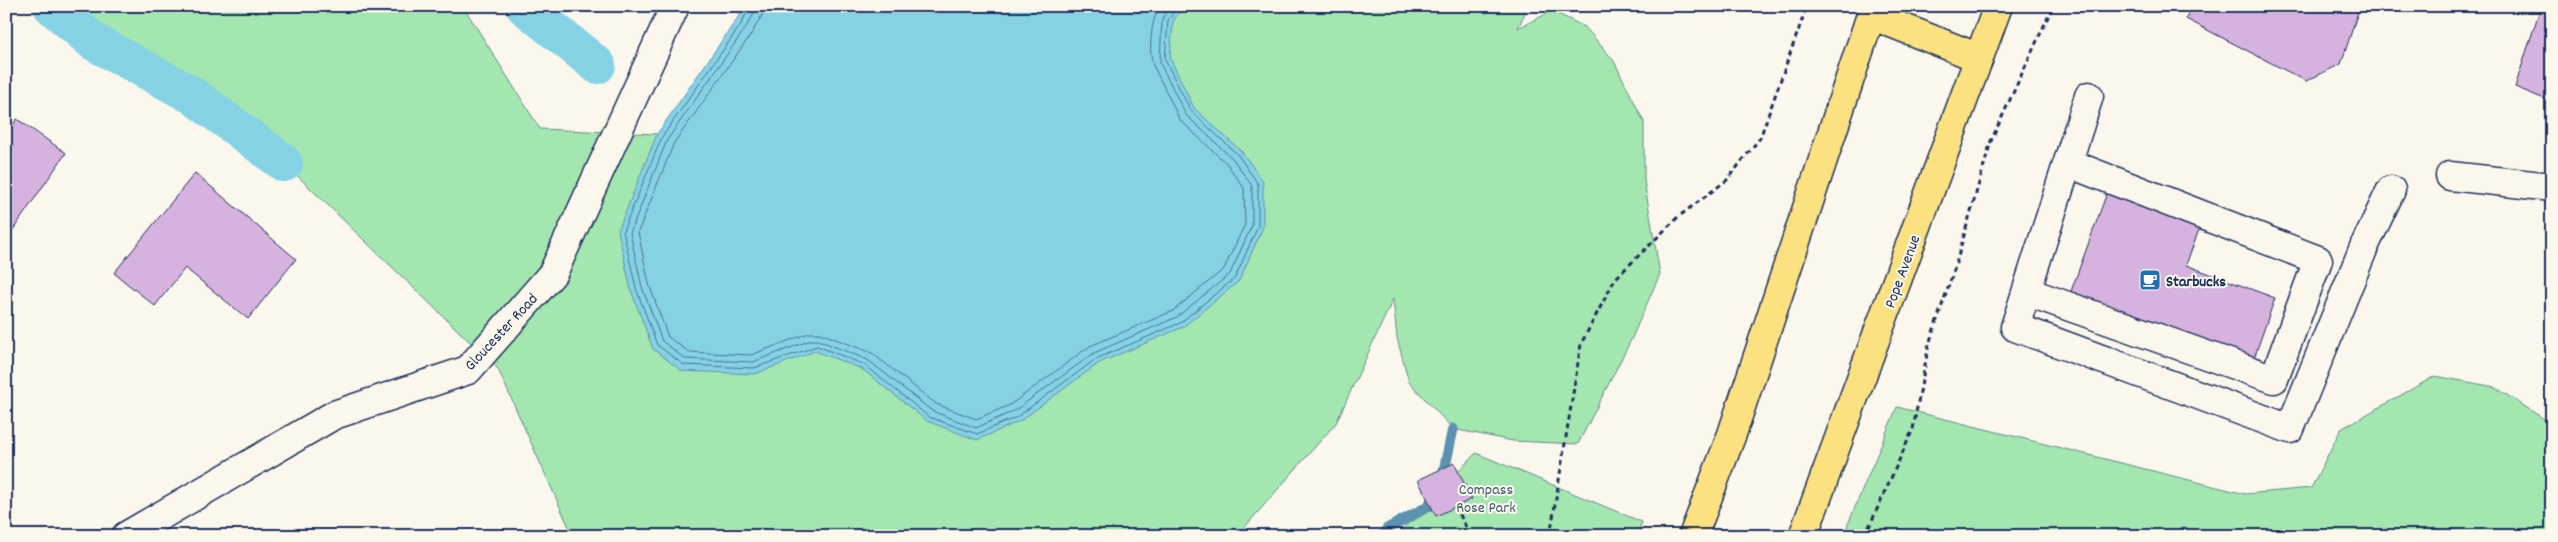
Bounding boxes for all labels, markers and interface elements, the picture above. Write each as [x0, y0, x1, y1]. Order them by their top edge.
street label: Pope Avenue [1880, 232, 1927, 312]
cafe icon: Starbucks [2138, 268, 2162, 292]
place label: Starbucks [2166, 271, 2226, 294]
street label: Gloucester Road [460, 289, 544, 377]
park label: Compass Rose Park [1456, 479, 1516, 520]

